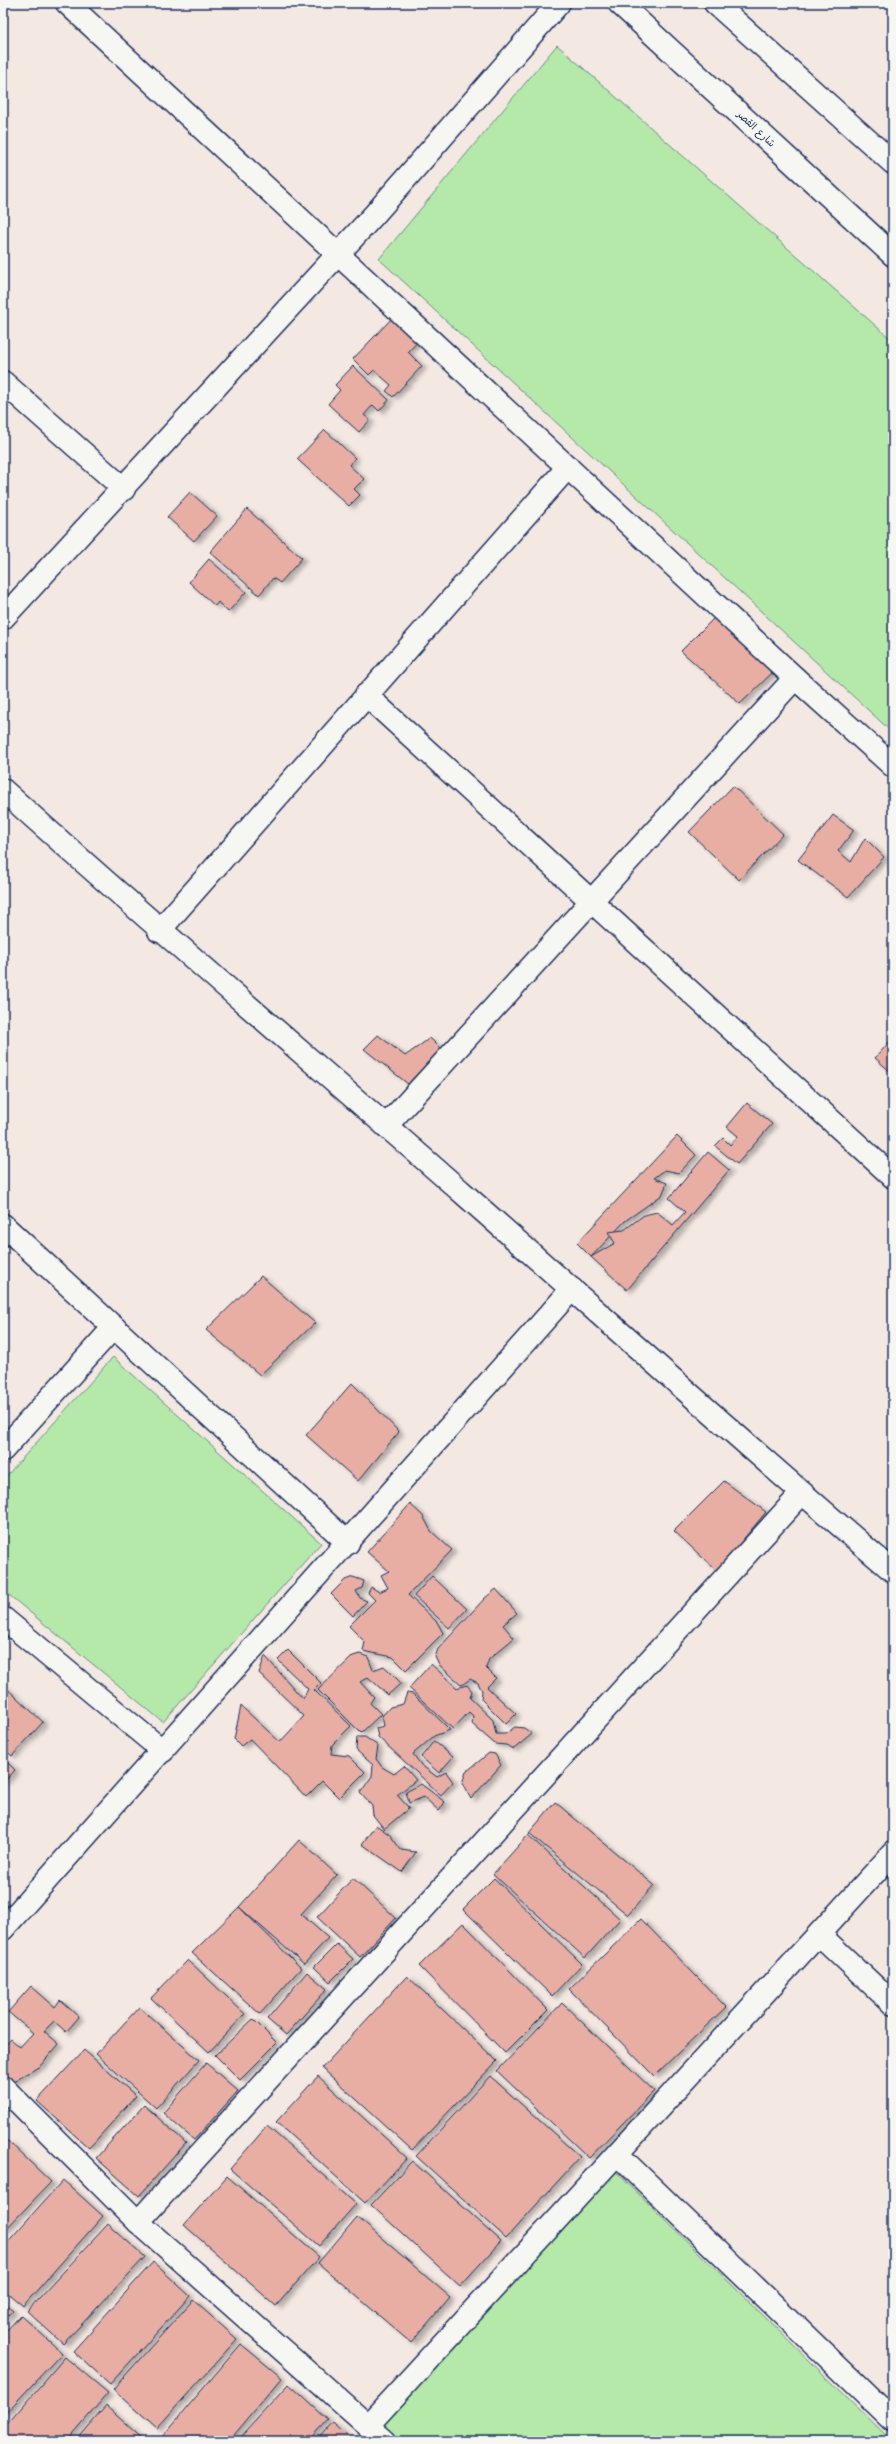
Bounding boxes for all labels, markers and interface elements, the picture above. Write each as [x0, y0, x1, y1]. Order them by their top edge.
street label: شارع القصر [732, 106, 779, 151]

